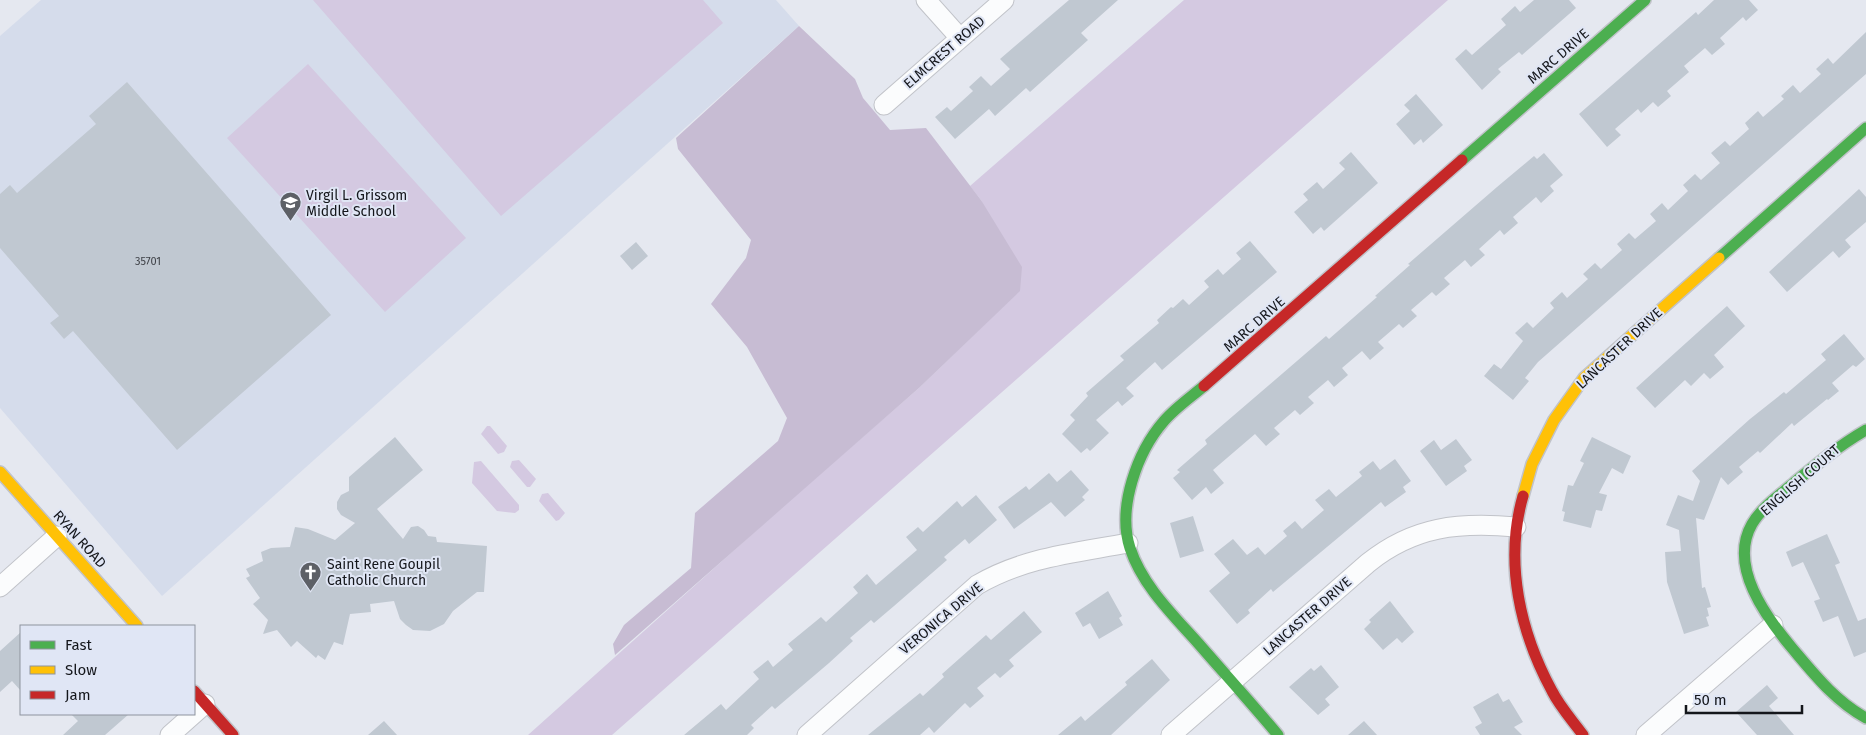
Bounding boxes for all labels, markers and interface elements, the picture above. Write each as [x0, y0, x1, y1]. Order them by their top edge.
street label: ELMCREST ROAD [900, 13, 988, 92]
street label: MARC DRIVE [1524, 25, 1592, 88]
place label: Virgil L. Grissom Middle School [306, 187, 407, 220]
school or university icon: Virgil L. Grissom Middle School [278, 191, 302, 222]
house number: 35701 [135, 255, 161, 268]
street label: MARC DRIVE [1220, 293, 1288, 356]
street label: LANCASTER DRIVE [1573, 304, 1666, 393]
street label: ENGLISH COURT [1757, 441, 1844, 520]
street label: RYAN ROAD [49, 507, 110, 572]
place label: Saint Rene Goupil Catholic Church [327, 556, 440, 589]
church icon: Saint Rene Goupil Catholic Church [299, 560, 323, 591]
street label: LANCASTER DRIVE [1260, 573, 1355, 659]
street label: VERONICA DRIVE [896, 579, 986, 658]
legend [20, 625, 195, 715]
text: Fast [65, 636, 92, 654]
text: Slow [65, 661, 97, 679]
scale bar [1686, 682, 1802, 714]
text: Jam [65, 686, 91, 704]
text: 50 m [1694, 691, 1727, 709]

